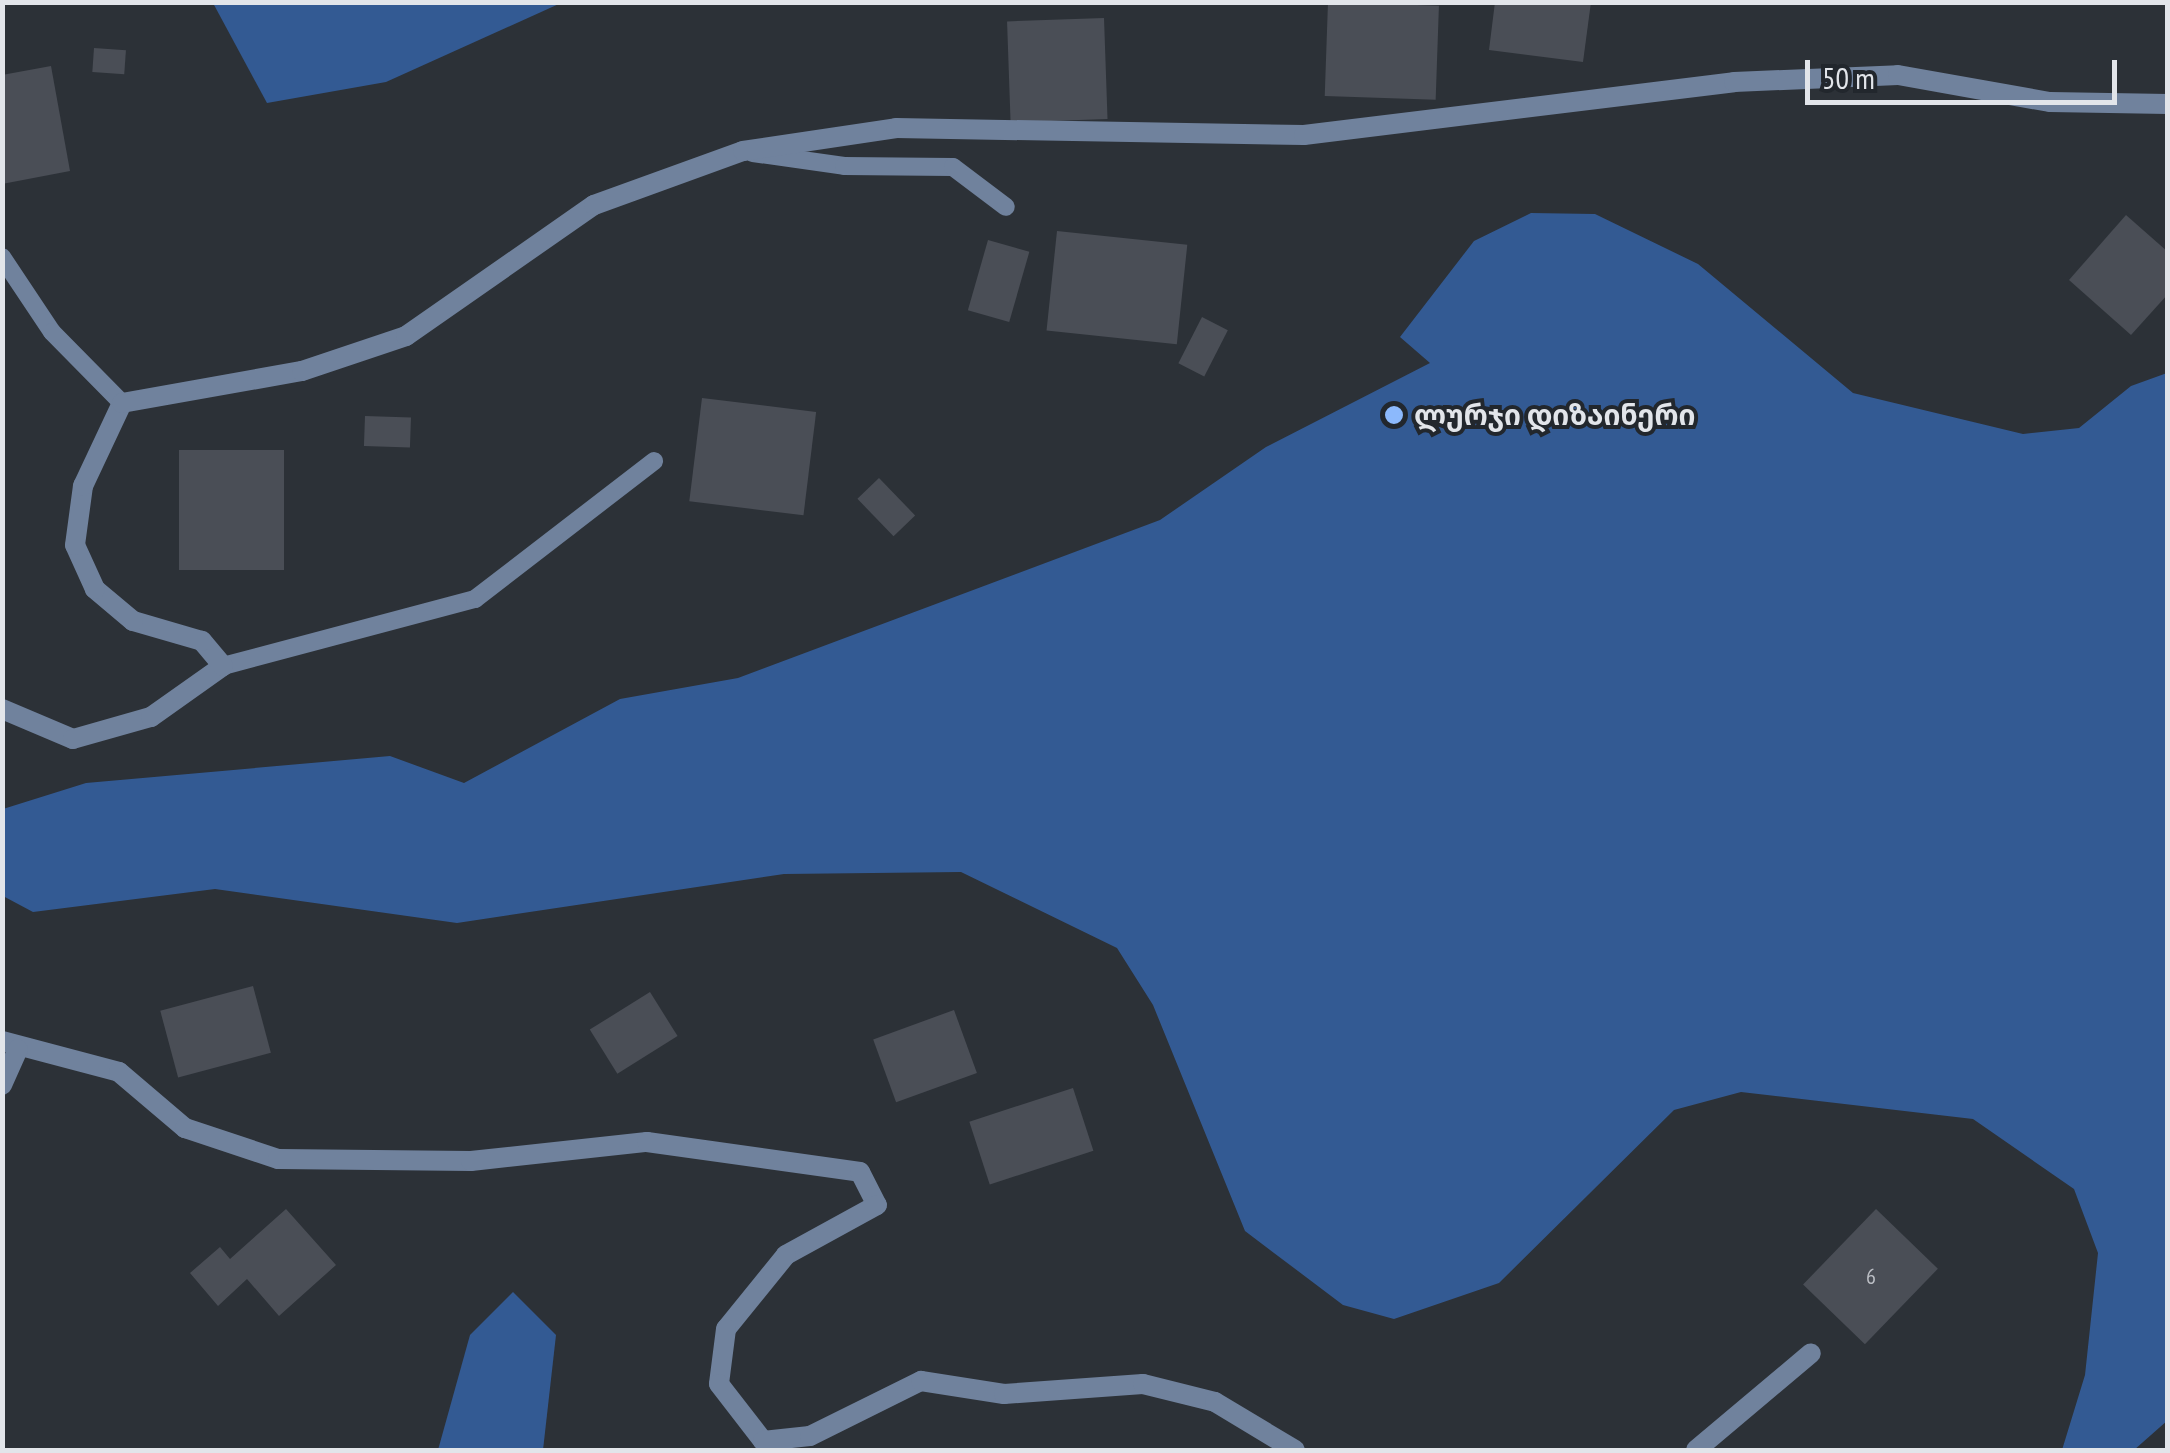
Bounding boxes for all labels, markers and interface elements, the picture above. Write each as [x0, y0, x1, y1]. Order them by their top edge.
scale bar [1810, 40, 2122, 102]
text: 50 m [1822, 58, 1875, 97]
place label: ლურჯი დიზაინერი [1414, 398, 1695, 432]
marker: ლურჯი დიზაინერი [1383, 404, 1405, 426]
house number: 6 [1866, 1264, 1876, 1290]

